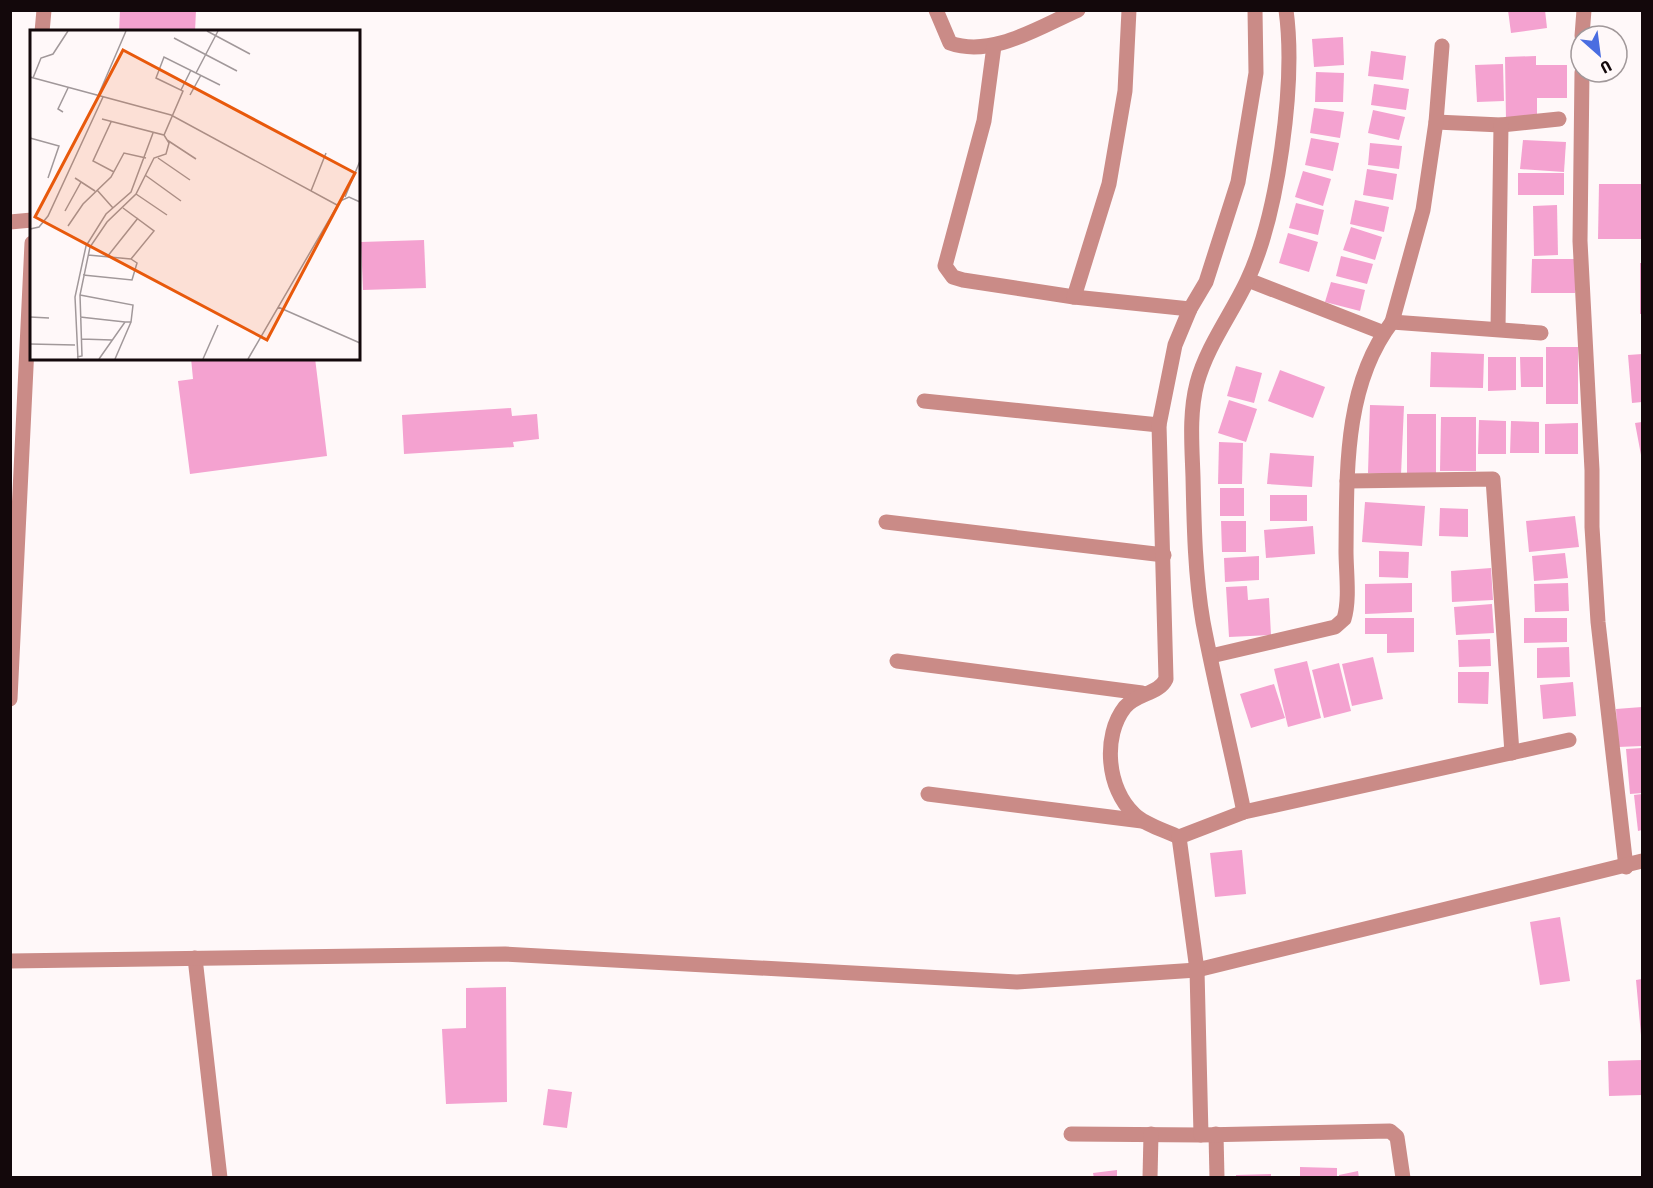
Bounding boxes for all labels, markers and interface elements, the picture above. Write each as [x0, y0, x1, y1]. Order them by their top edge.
north arrow [1569, 24, 1629, 84]
inset map [30, 30, 360, 360]
text: U [1597, 56, 1614, 77]

